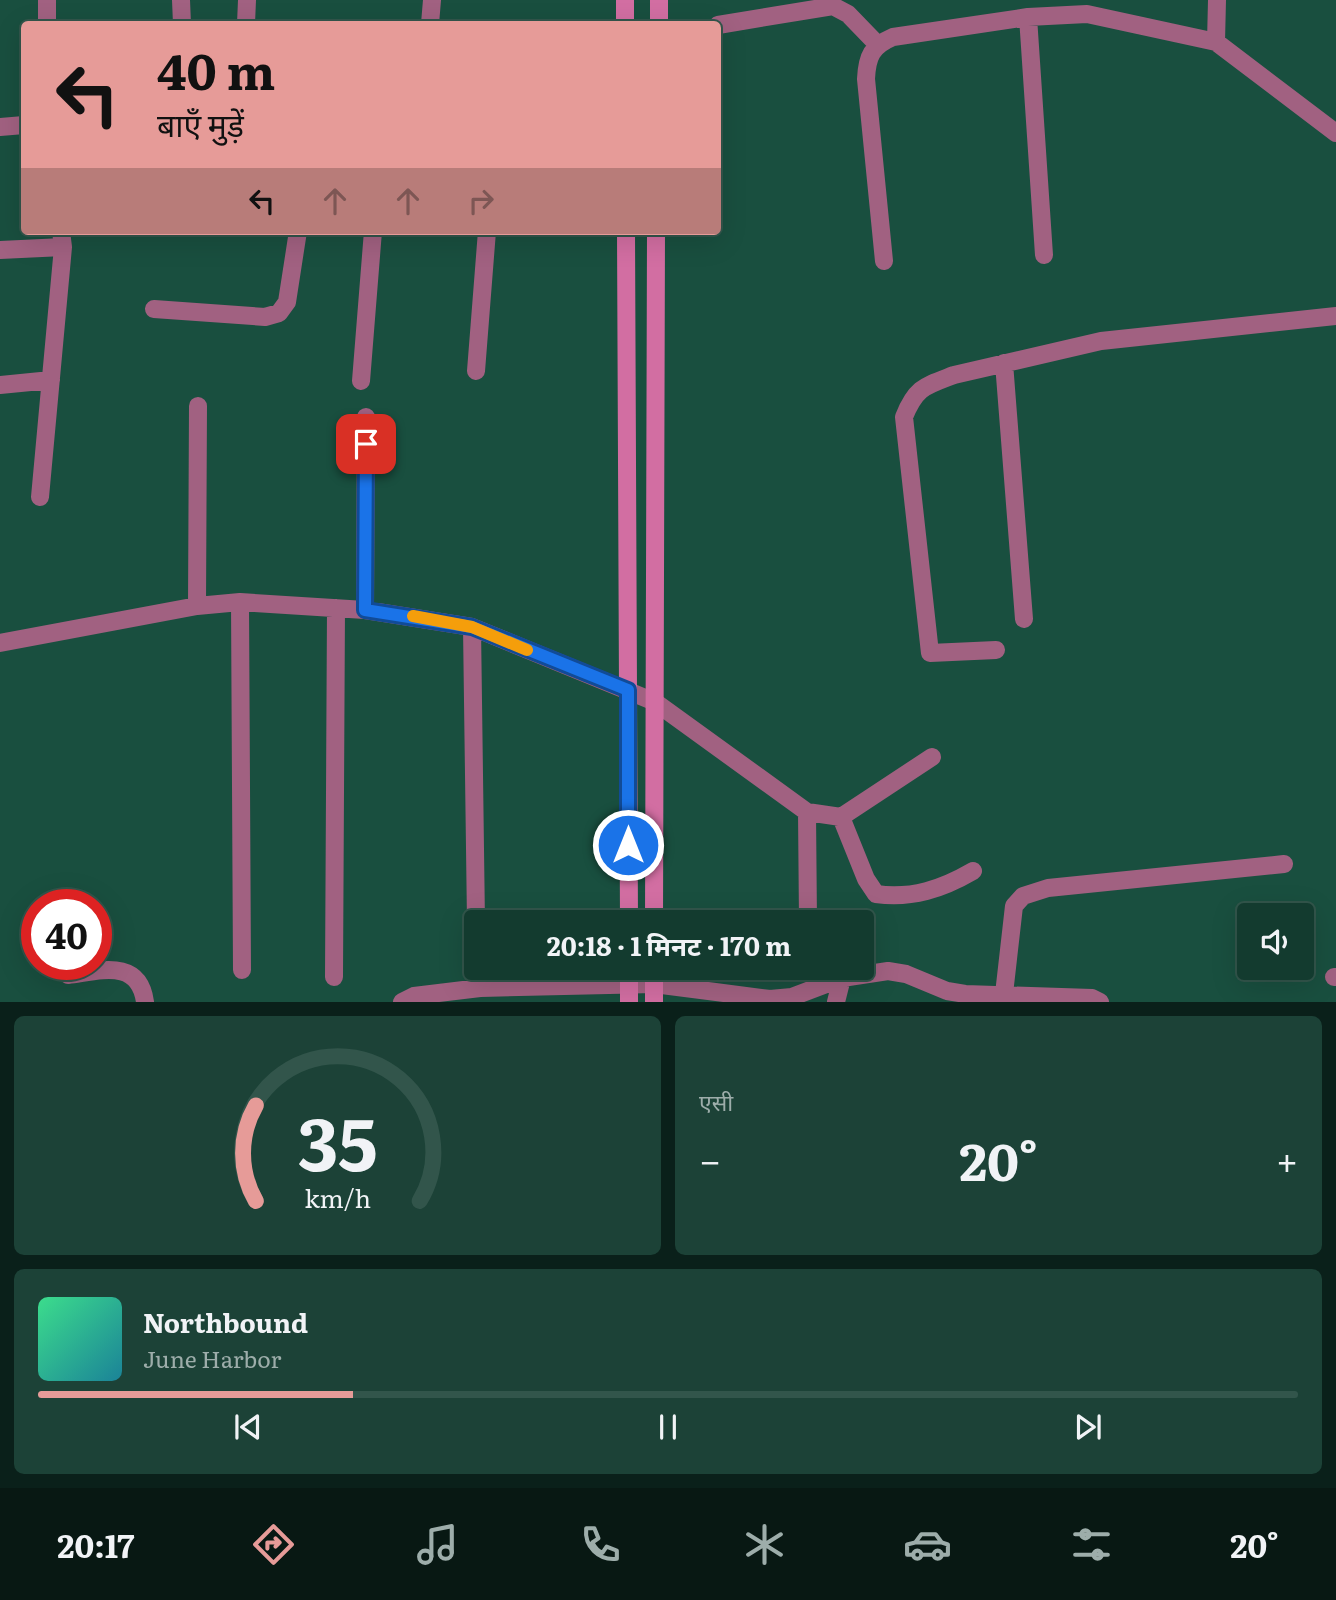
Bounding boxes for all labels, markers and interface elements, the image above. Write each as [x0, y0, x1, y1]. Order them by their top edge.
text: 40 m [157, 32, 275, 105]
icon: left [42, 49, 133, 140]
text: बाएँ मुड़ें [157, 99, 244, 147]
icon: left [243, 182, 281, 220]
icon: ahead [316, 182, 354, 220]
icon: ahead [389, 182, 427, 220]
icon: right [462, 182, 500, 220]
pin [336, 414, 396, 474]
icon: arrive [347, 425, 385, 463]
position arrow [591, 808, 665, 882]
speed limit sign: 40 [21, 889, 112, 980]
map controls [1237, 903, 1314, 980]
button: sound [1237, 903, 1314, 980]
text: 20:18 · 1 मिनट · 170 m [547, 925, 791, 964]
text: एसी [699, 1084, 733, 1118]
text: 35 [298, 1086, 377, 1194]
text: 20° [959, 1120, 1038, 1197]
text: − [699, 1130, 721, 1187]
text: + [1276, 1130, 1298, 1187]
text: km/h [304, 1179, 371, 1216]
text: Northbound [143, 1302, 308, 1341]
text: June Harbor [143, 1341, 281, 1375]
icon: previous [229, 1408, 267, 1446]
icon: pause [649, 1408, 687, 1446]
icon: next [1069, 1408, 1107, 1446]
text: 20:17 [57, 1520, 134, 1568]
icon: directions [249, 1520, 298, 1569]
icon: music [413, 1520, 462, 1569]
icon: phone [576, 1520, 625, 1569]
icon: climate [740, 1520, 789, 1569]
icon: car [903, 1520, 952, 1569]
icon: filters [1067, 1520, 1116, 1569]
text: 20° [1230, 1520, 1279, 1568]

